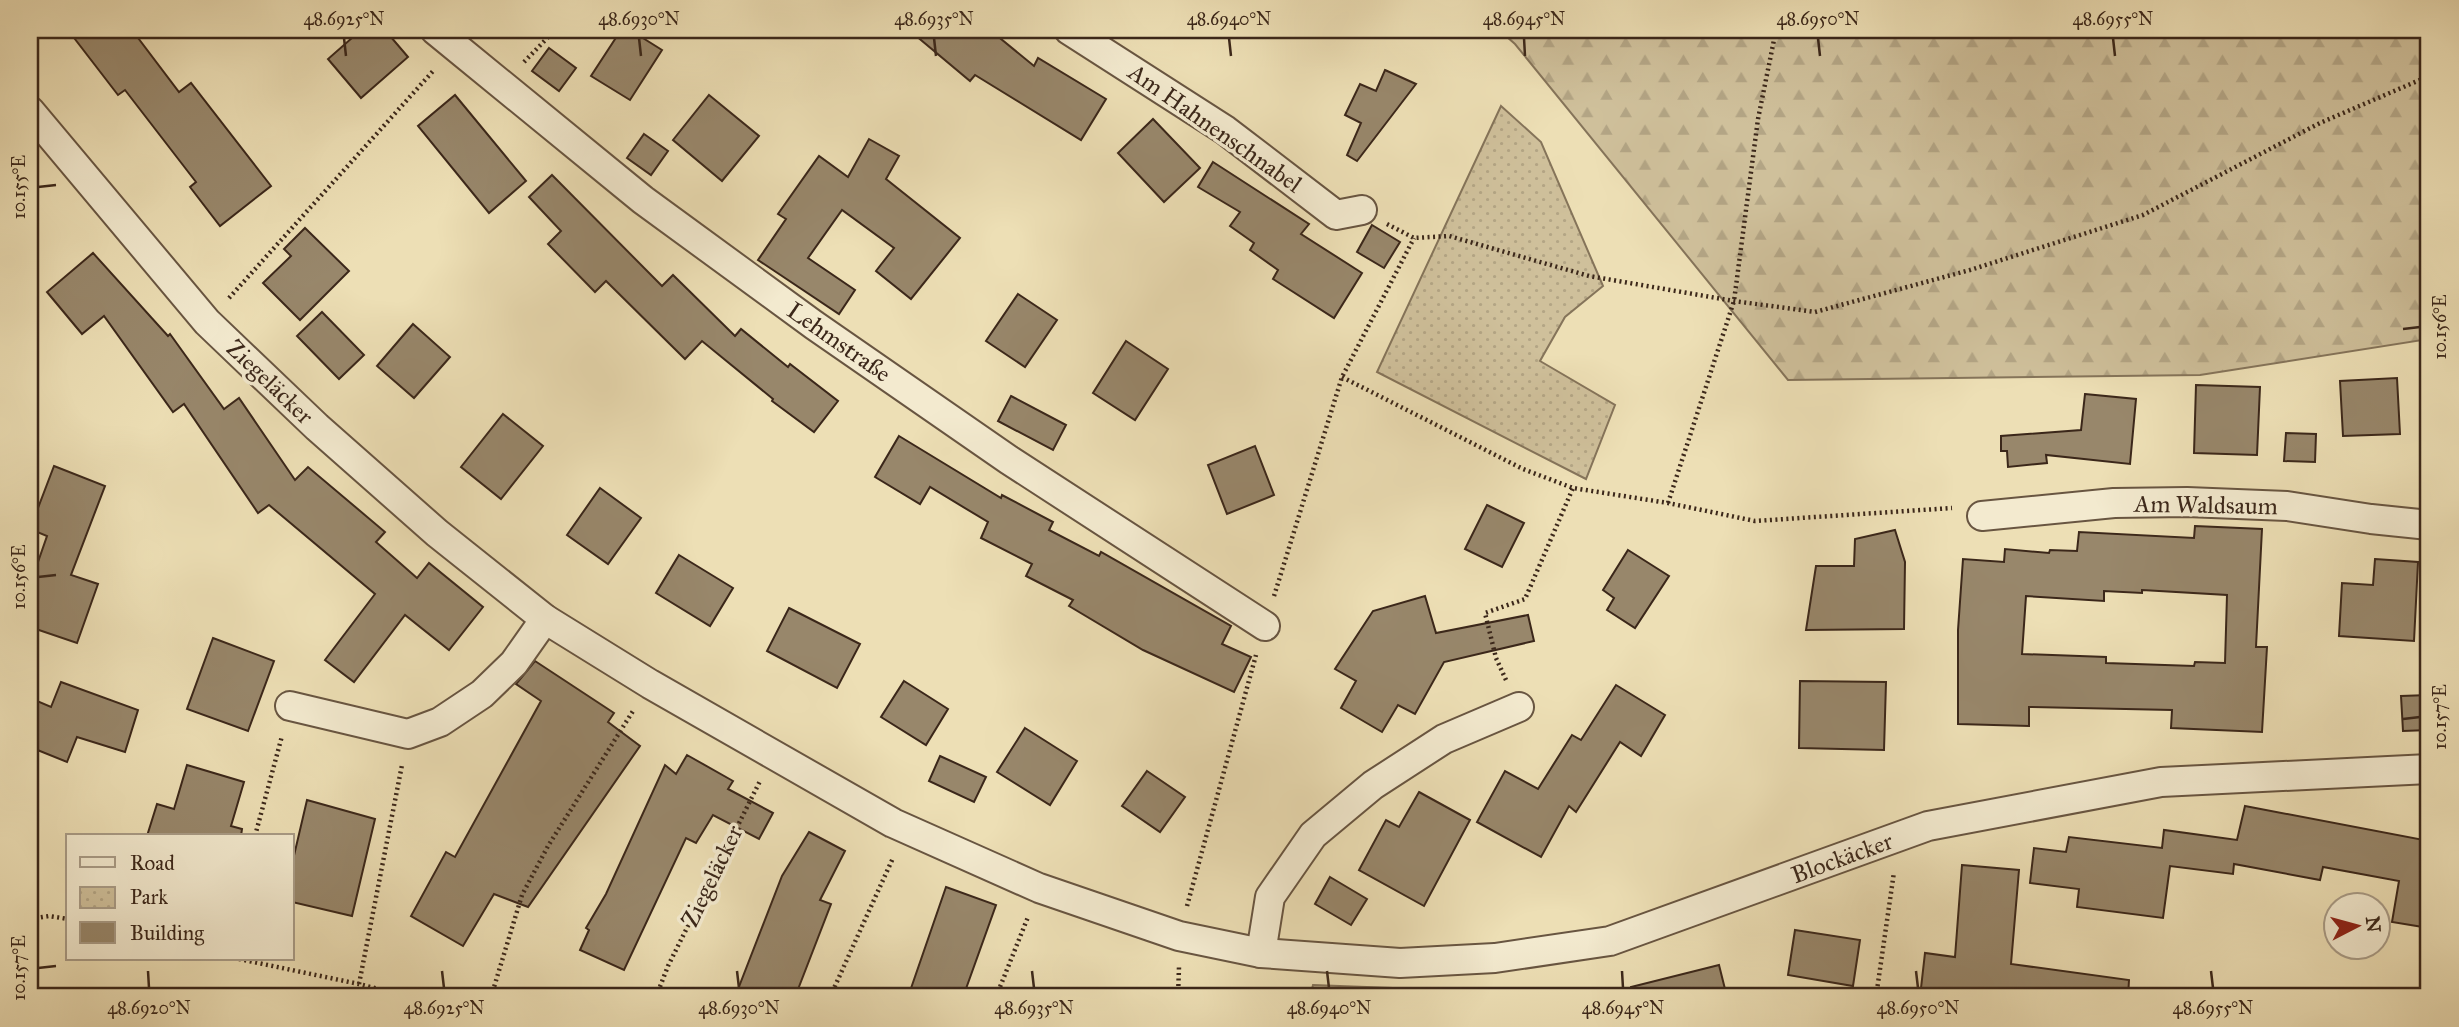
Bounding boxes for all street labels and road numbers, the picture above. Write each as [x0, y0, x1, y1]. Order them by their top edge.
street label: Am Hahnenschnabel [1122, 56, 1308, 199]
street label: Lehmstraße [781, 295, 897, 389]
street label: Ziegeläcker [220, 333, 320, 431]
street label: Am Waldsaum [2133, 489, 2278, 521]
street label: Ziegeläcker [675, 820, 749, 932]
street label: Blockäcker [1787, 826, 1897, 890]

